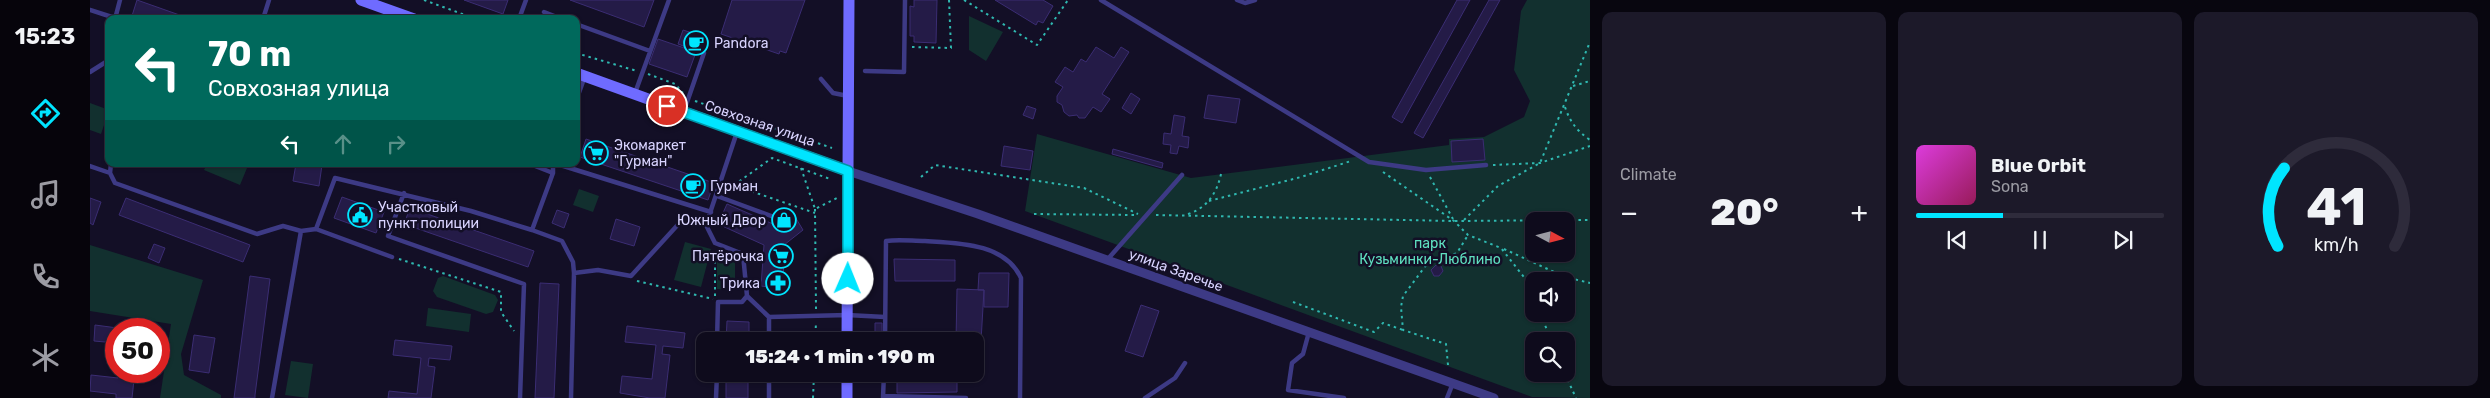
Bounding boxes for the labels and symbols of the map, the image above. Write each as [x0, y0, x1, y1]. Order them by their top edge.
cafe icon: Pandora [683, 30, 709, 56]
place label: Pandora [714, 35, 768, 52]
pin [646, 85, 688, 127]
street label: Совхозная улица [702, 97, 817, 150]
place label: Экомаркет "Гурман" [614, 137, 686, 170]
supermarket icon: Экомаркет "Гурман" [583, 140, 609, 166]
cafe icon: Гурман [680, 173, 706, 199]
place label: Гурман [710, 178, 758, 195]
place label: Участковый пункт полиции [378, 199, 479, 232]
public building icon: Участковый пункт полиции [347, 202, 373, 228]
shop icon: Южный Двор [771, 207, 797, 233]
place label: Южный Двор [677, 212, 766, 229]
north arrow [1525, 212, 1575, 262]
park label: парк Кузьминки-Люблино [1359, 235, 1501, 268]
supermarket icon: Пятёрочка [768, 243, 794, 269]
street label: улица Заречье [1126, 246, 1225, 295]
place label: Пятёрочка [692, 248, 764, 265]
position arrow [821, 252, 873, 304]
pharmacy icon: Трика [765, 270, 791, 296]
place label: Трика [720, 275, 760, 292]
speed limit sign: 50 [105, 318, 170, 383]

